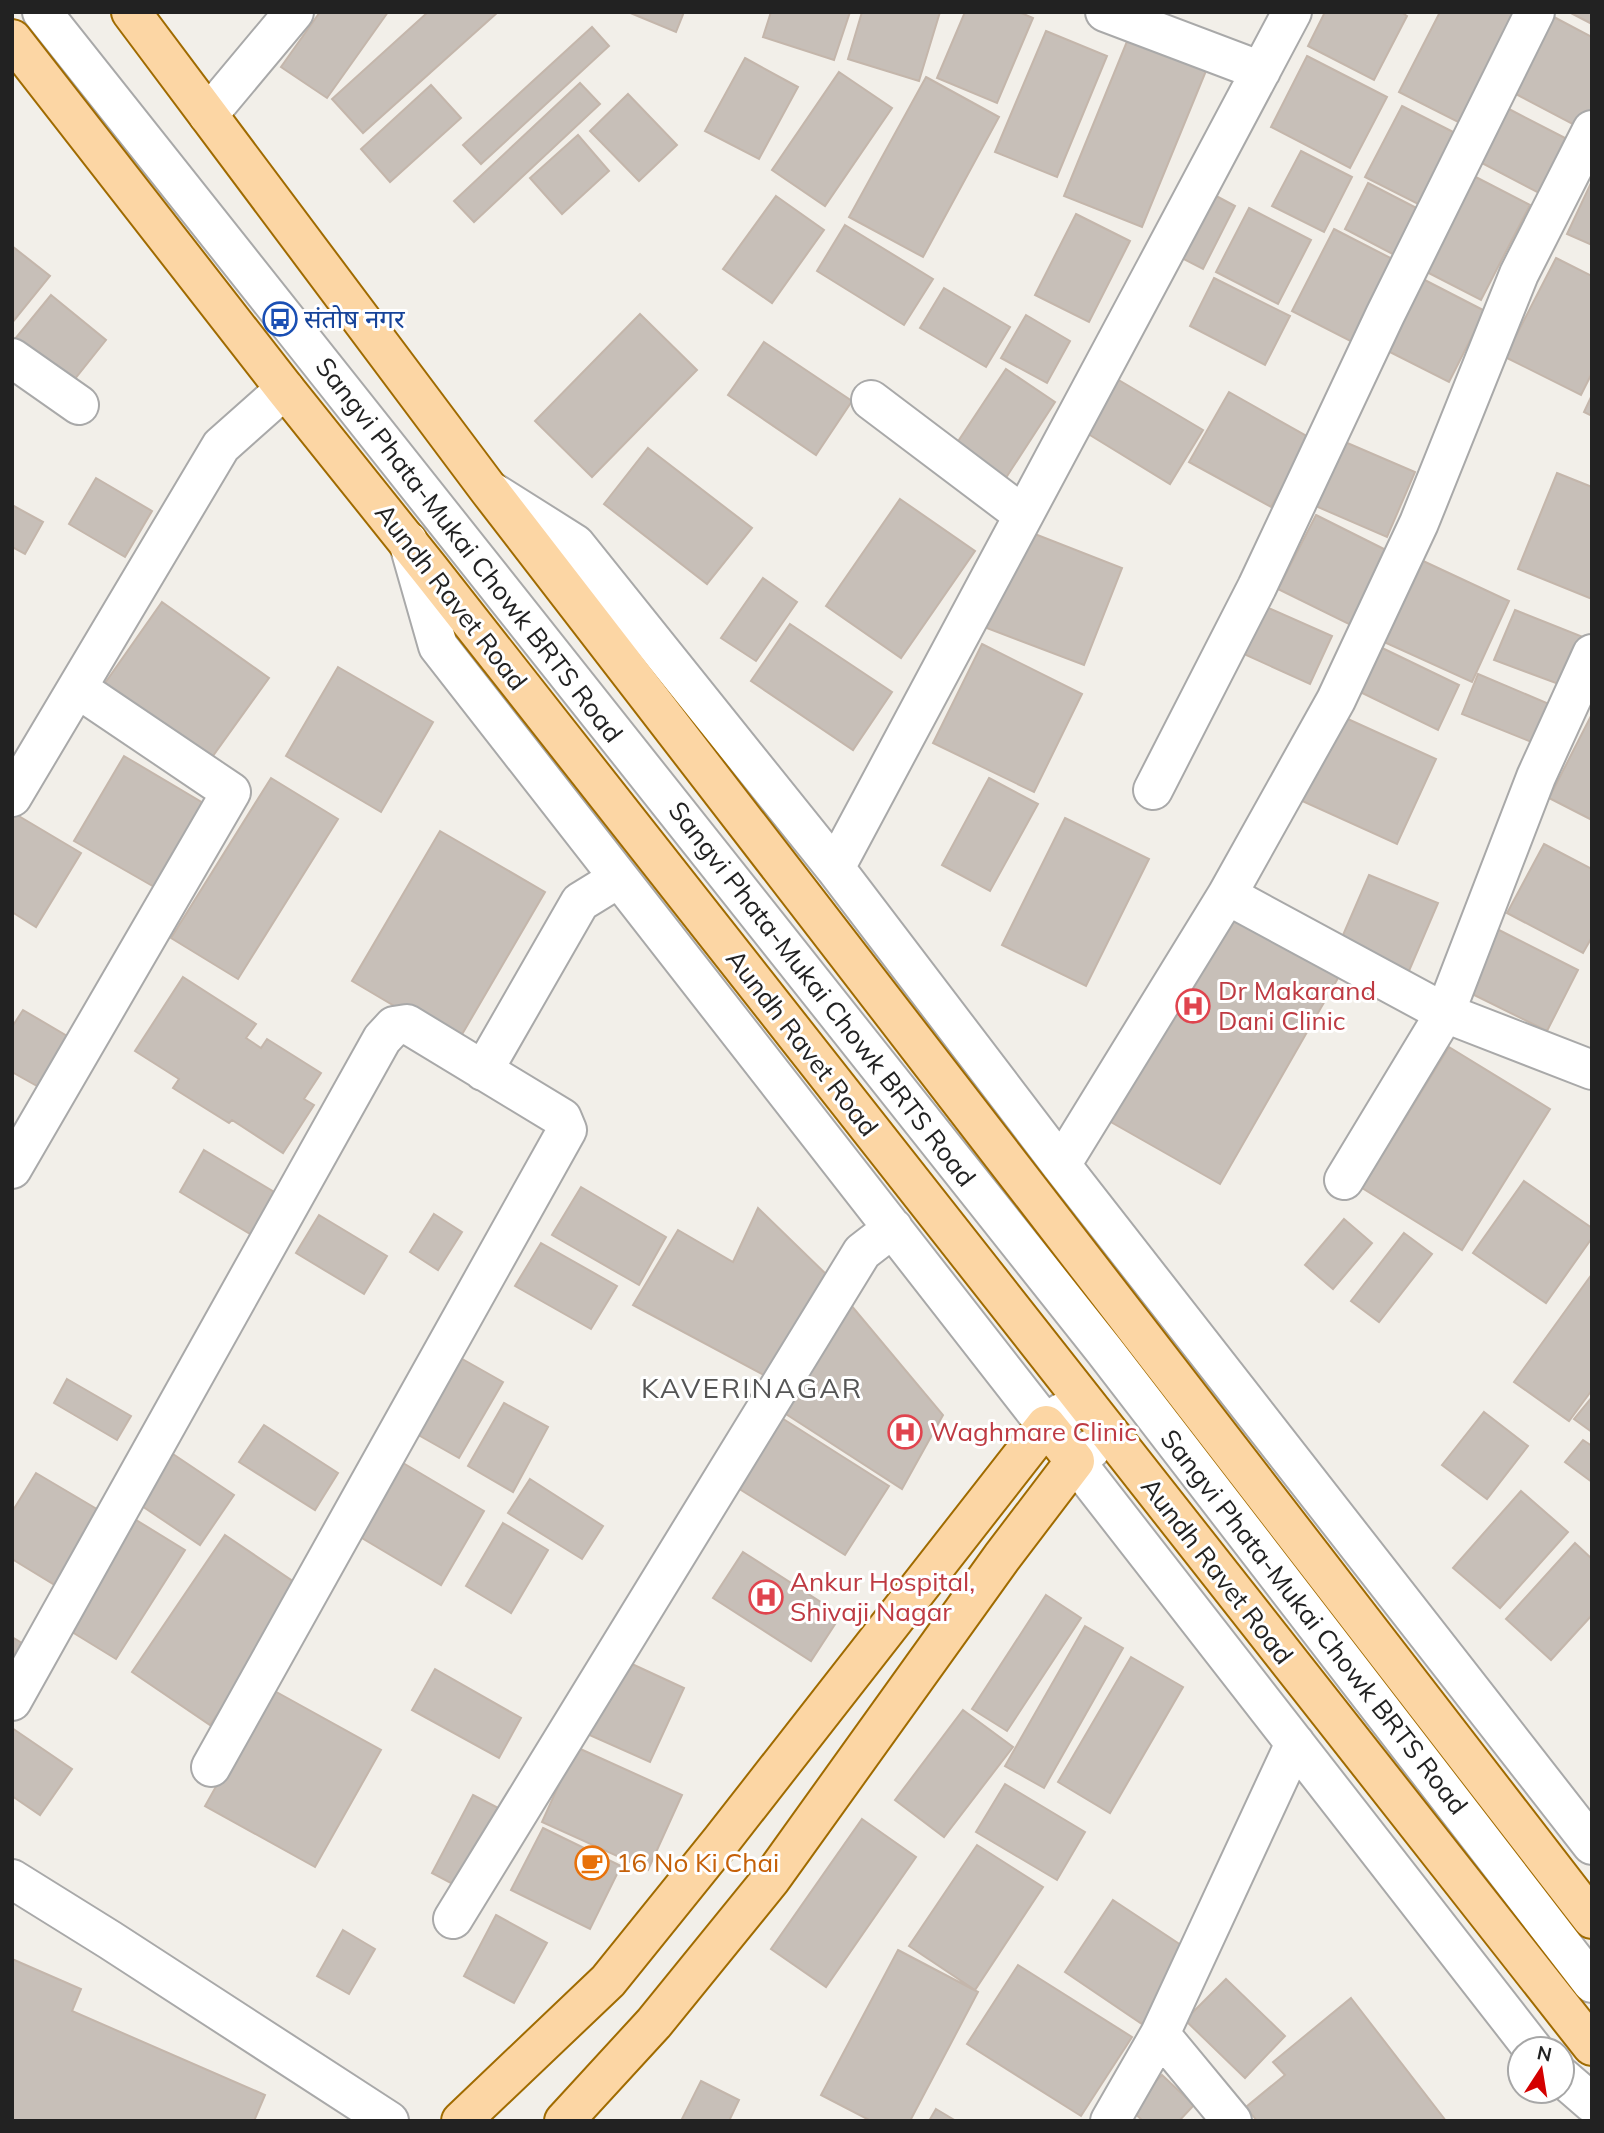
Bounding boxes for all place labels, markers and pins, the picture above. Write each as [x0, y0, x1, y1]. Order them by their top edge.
bus stop icon: संतोष नगर [261, 300, 299, 338]
place label: संतोष नगर [304, 302, 406, 335]
place label: Dr Makarand Dani Clinic [1218, 974, 1376, 1037]
hospital icon: Dr Makarand Dani Clinic [1174, 987, 1212, 1025]
hospital icon: Waghmare Clinic [886, 1413, 924, 1451]
place label: Waghmare Clinic [930, 1415, 1137, 1448]
place label: Ankur Hospital, Shivaji Nagar [790, 1565, 975, 1628]
hospital icon: Ankur Hospital, Shivaji Nagar [747, 1578, 785, 1616]
cafe icon: 16 No Ki Chai [573, 1844, 611, 1882]
place label: 16 No Ki Chai [616, 1846, 779, 1879]

